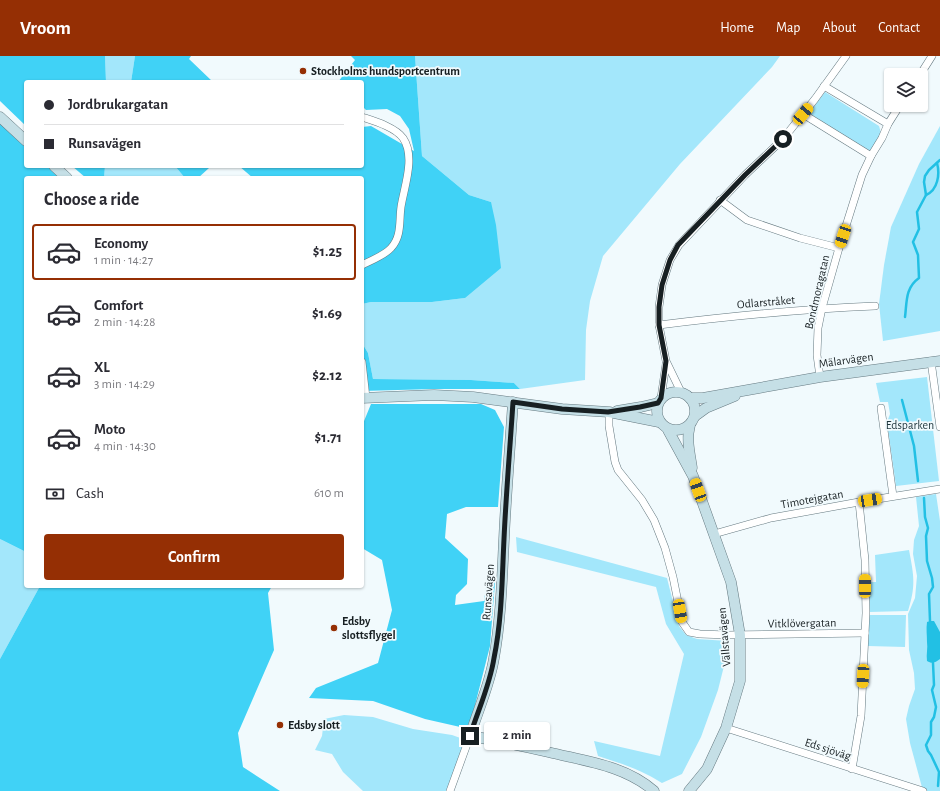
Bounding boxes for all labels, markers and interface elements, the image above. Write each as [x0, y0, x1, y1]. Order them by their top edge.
text: Vroom [20, 19, 71, 38]
text: Home [720, 21, 754, 35]
text: Map [776, 21, 800, 35]
text: About [822, 21, 856, 35]
text: Contact [878, 21, 920, 35]
place label: Stockholms hundsportcentrum [311, 65, 460, 77]
marker: Stockholms hundsportcentrum [298, 66, 308, 76]
map controls [884, 68, 928, 112]
button: layers [884, 68, 928, 112]
text: Jordbrukargatan [68, 97, 168, 112]
car [791, 101, 815, 127]
route start [774, 130, 792, 148]
text: Runsavägen [68, 136, 141, 151]
text: Choose a ride [44, 191, 139, 209]
car [834, 223, 852, 249]
icon: car [46, 234, 82, 270]
text: Economy [94, 236, 148, 251]
text: $1.25 [313, 244, 342, 259]
text: 1 min · 14:27 [94, 254, 153, 267]
street label: Bondmoragatan [803, 254, 831, 330]
street label: Odlarstråket [736, 293, 796, 311]
icon: car [46, 296, 82, 332]
text: Comfort [94, 298, 143, 313]
text: $1.69 [312, 306, 342, 321]
text: 2 min · 14:28 [94, 316, 155, 329]
street label: Mälarvägen [818, 350, 874, 370]
icon: car [46, 358, 82, 394]
text: XL [94, 360, 110, 375]
text: $2.12 [312, 368, 342, 383]
text: 3 min · 14:29 [94, 378, 155, 391]
park label: Edsparken [886, 419, 934, 431]
icon: car [46, 420, 82, 456]
text: Moto [94, 422, 126, 437]
text: $1.71 [315, 430, 342, 445]
text: 4 min · 14:30 [94, 440, 156, 453]
car [688, 477, 708, 503]
icon: cash [44, 483, 66, 505]
text: Cash [76, 486, 104, 501]
text: 610 m [314, 487, 344, 500]
street label: Timotejgatan [780, 488, 844, 511]
car [857, 492, 883, 508]
button: Confirm [44, 534, 344, 580]
street label: Runsavägen [480, 563, 496, 621]
car [859, 574, 871, 598]
car [672, 598, 688, 624]
street label: Vällstavägen [715, 607, 733, 667]
place label: Edsby slottsflygel [342, 615, 396, 642]
street label: Vitklövergatan [768, 616, 836, 630]
marker: Edsby slottsflygel [329, 623, 339, 633]
car [856, 664, 870, 688]
place label: Edsby slott [288, 719, 340, 732]
marker: Edsby slott [275, 720, 285, 730]
callout: 2 min [484, 722, 550, 750]
route end [461, 727, 479, 745]
text: 2 min [503, 729, 531, 742]
street label: Eds sjöväg [803, 736, 853, 763]

